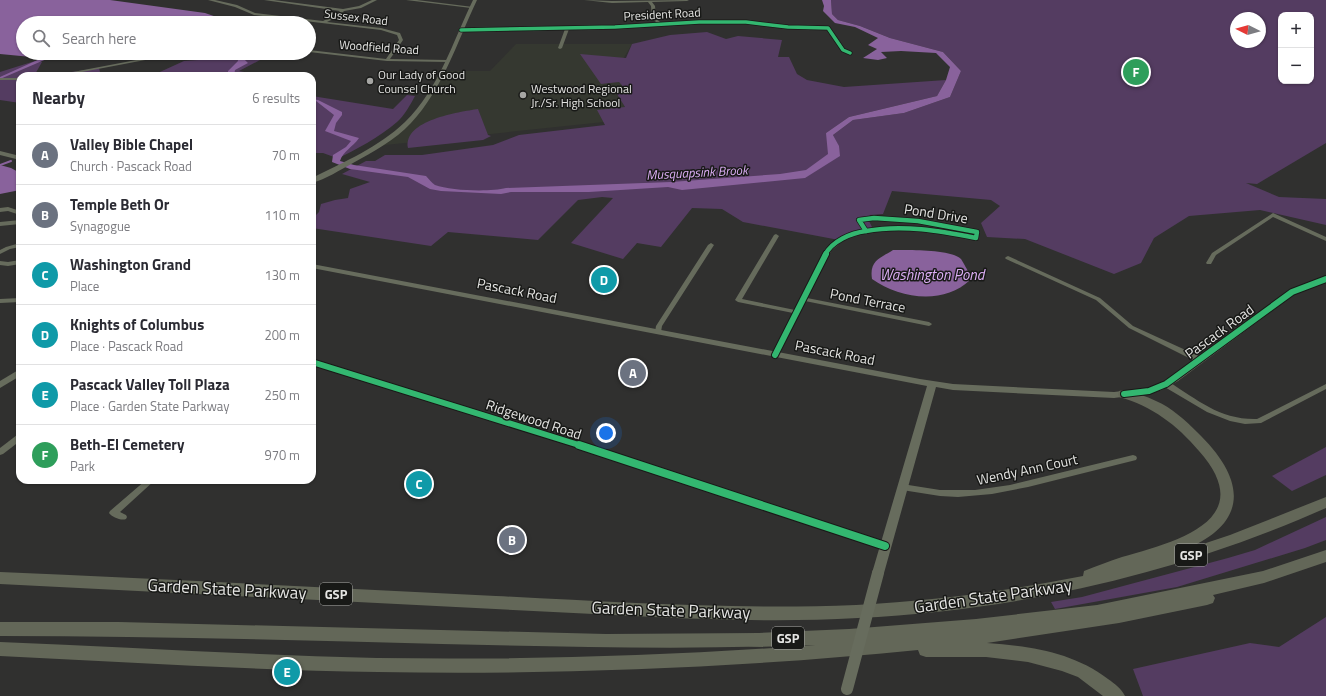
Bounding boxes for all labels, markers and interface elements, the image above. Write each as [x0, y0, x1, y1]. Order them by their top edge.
street label: President Road [623, 2, 701, 26]
street label: Sussex Road [323, 4, 389, 30]
north arrow [1230, 12, 1266, 48]
map controls [1278, 12, 1314, 84]
button: + [1278, 12, 1314, 48]
search box [16, 16, 316, 60]
icon: search [30, 27, 52, 49]
text: Search here [62, 27, 136, 50]
street label: Woodfield Road [339, 35, 419, 59]
button: − [1278, 48, 1314, 84]
pin: F [1123, 57, 1149, 87]
place label: Our Lady of Good Counsel Church [378, 65, 465, 98]
marker: Our Lady of Good Counsel Church [365, 76, 375, 86]
place label: Westwood Regional Jr./Sr. High School [531, 79, 632, 112]
text: Nearby [32, 85, 85, 111]
text: 6 results [252, 88, 300, 108]
marker: Westwood Regional Jr./Sr. High School [518, 90, 528, 100]
text: Valley Bible Chapel [70, 133, 193, 156]
text: A [41, 145, 49, 165]
text: 70 m [272, 145, 300, 165]
text: Church · Pascack Road [70, 156, 192, 176]
water label: Musquapsink Brook [646, 159, 750, 185]
text: Temple Beth Or [70, 193, 169, 216]
street label: Pond Drive [903, 198, 969, 228]
text: B [41, 205, 49, 225]
text: 110 m [264, 205, 300, 225]
text: Synagogue [70, 216, 130, 236]
text: Washington Grand [70, 253, 191, 276]
water label: Washington Pond [880, 263, 986, 286]
text: C [41, 265, 49, 285]
text: 130 m [264, 265, 300, 285]
pin: D [591, 265, 617, 295]
street label: Pascack Road [475, 272, 559, 308]
text: Place [70, 276, 99, 296]
street label: Pond Terrace [828, 282, 908, 318]
street label: Pascack Road [1180, 299, 1258, 363]
text: Knights of Columbus [70, 313, 204, 336]
text: D [41, 325, 49, 345]
text: 200 m [264, 325, 300, 345]
street label: Pascack Road [793, 334, 877, 370]
text: Place · Pascack Road [70, 336, 183, 356]
pin: A [620, 358, 646, 388]
text: Pascack Valley Toll Plaza [70, 373, 230, 396]
text: E [41, 385, 49, 405]
text: 250 m [264, 385, 300, 405]
street label: Ridgewood Road [483, 394, 585, 444]
text: Place · Garden State Parkway [70, 396, 230, 416]
your location [596, 423, 616, 443]
text: Beth-El Cemetery [70, 433, 184, 456]
text: F [42, 445, 48, 465]
text: 970 m [264, 445, 300, 465]
street label: Wendy Ann Court [975, 448, 1079, 490]
text: Park [70, 456, 95, 476]
pin: C [406, 469, 432, 499]
pin: B [499, 525, 525, 555]
road number: GSP [1175, 544, 1207, 566]
street label: Garden State Parkway [147, 572, 307, 606]
street label: Garden State Parkway [912, 572, 1074, 620]
road number: GSP [320, 583, 352, 605]
street label: Garden State Parkway [591, 594, 751, 626]
road number: GSP [772, 627, 804, 649]
pin: E [274, 657, 300, 687]

